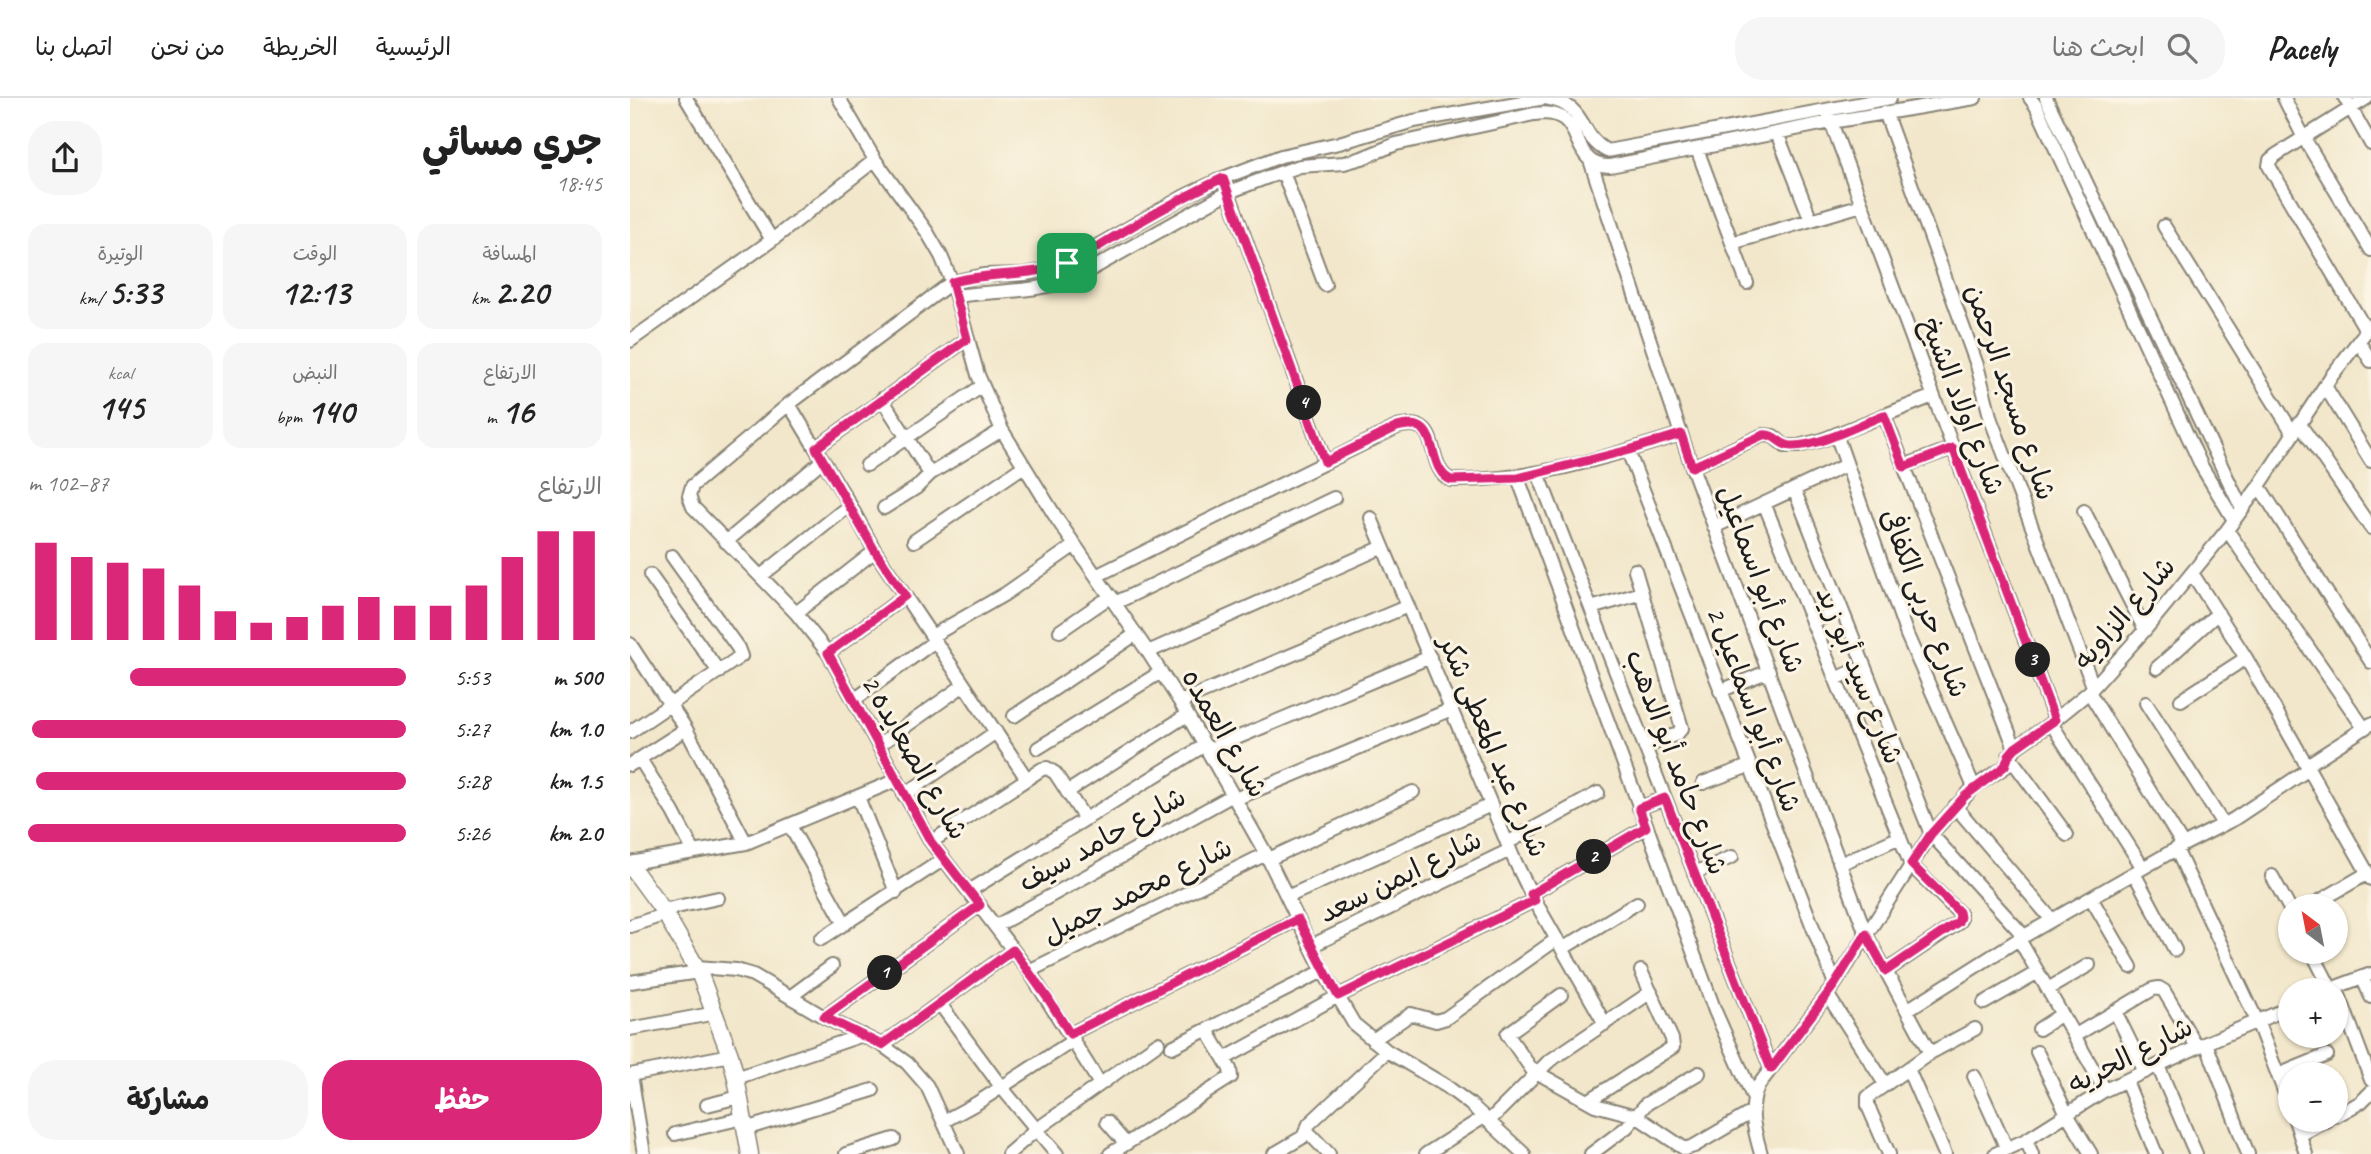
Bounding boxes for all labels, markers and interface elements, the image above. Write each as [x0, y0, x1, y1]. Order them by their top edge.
search box [1735, 17, 2225, 80]
text: Pacely [2267, 27, 2336, 69]
icon: search [2163, 29, 2201, 67]
text: ابحث هنا [2052, 31, 2145, 64]
text: اتصل بنا [35, 32, 113, 62]
text: من نحن [151, 32, 225, 62]
text: الخريطة [263, 32, 338, 62]
text: الرئيسية [376, 32, 451, 62]
text: جري مسائي [422, 119, 602, 166]
button: share [28, 121, 102, 195]
text: 18:45 [556, 169, 602, 198]
pin [1037, 233, 1097, 293]
text: الوتيرة [97, 242, 143, 266]
text: الوقت [293, 242, 337, 266]
text: المسافة [483, 242, 537, 266]
icon: arrive [1048, 244, 1086, 282]
text: 5:33 [108, 270, 162, 315]
text: 12:13 [280, 270, 350, 315]
text: 2.20 [494, 270, 548, 315]
street label: شارع مسجد الرحمن [1956, 280, 2064, 505]
text: /km [79, 286, 108, 310]
text: km [471, 286, 494, 310]
street label: شارع اولاد الشيخ [1911, 312, 2013, 501]
text: kcal [108, 361, 133, 385]
text: النبض [292, 361, 338, 385]
text: الارتفاع [483, 361, 536, 385]
text: 145 [97, 385, 144, 430]
pin: 4 [1286, 386, 1322, 420]
text: 140 [307, 389, 354, 434]
text: 16 [501, 389, 533, 434]
text: 4 [1299, 390, 1308, 414]
text: bpm [276, 405, 307, 429]
text: m [486, 405, 501, 429]
text: 87–102 m [28, 469, 109, 498]
text: الارتفاع [538, 472, 602, 501]
street label: شارع أبو اسماعيل [1707, 480, 1813, 679]
street label: شارع حربى الكفافى [1871, 504, 1977, 703]
street label: شارع الزاويه [2065, 549, 2184, 678]
street label: شارع سيد أبو زيد [1807, 581, 1912, 770]
street label: شارع أبو اسماعيل 2 [1697, 601, 1809, 818]
street label: شارع عبد المعطى شكر [1429, 628, 1557, 863]
pin: 3 [2016, 642, 2050, 678]
street label: شارع حامد أبو الدهب [1616, 644, 1736, 880]
text: 3 [2028, 647, 2037, 671]
street label: شارع العمده [1172, 662, 1276, 805]
text: 5:53 [454, 663, 490, 692]
text: 500 m [553, 663, 602, 692]
street label: شارع الصعايده 2 [852, 668, 976, 847]
text: 5:27 [454, 715, 490, 744]
text: 1.0 km [548, 715, 602, 744]
text: 5:28 [454, 767, 490, 796]
text: 1.5 km [549, 767, 602, 796]
street label: شارع حامد سيف [1012, 779, 1193, 901]
text: 5:26 [454, 819, 490, 848]
text: 2.0 km [548, 819, 602, 848]
street label: شارع ايمن سعد [1313, 821, 1488, 932]
street label: شارع محمد جميل [1036, 829, 1239, 953]
pin: 2 [1576, 840, 1612, 874]
text: 2 [1589, 844, 1598, 868]
north arrow [2278, 894, 2348, 964]
map controls [2278, 894, 2348, 1132]
pin: 1 [868, 956, 902, 990]
text: 1 [880, 960, 889, 984]
button: + [2278, 978, 2348, 1048]
street label: شارع الحريه [2062, 1009, 2199, 1103]
button: مشاركة [28, 1060, 308, 1140]
button: حفظ [322, 1060, 602, 1140]
button: − [2278, 1062, 2348, 1132]

